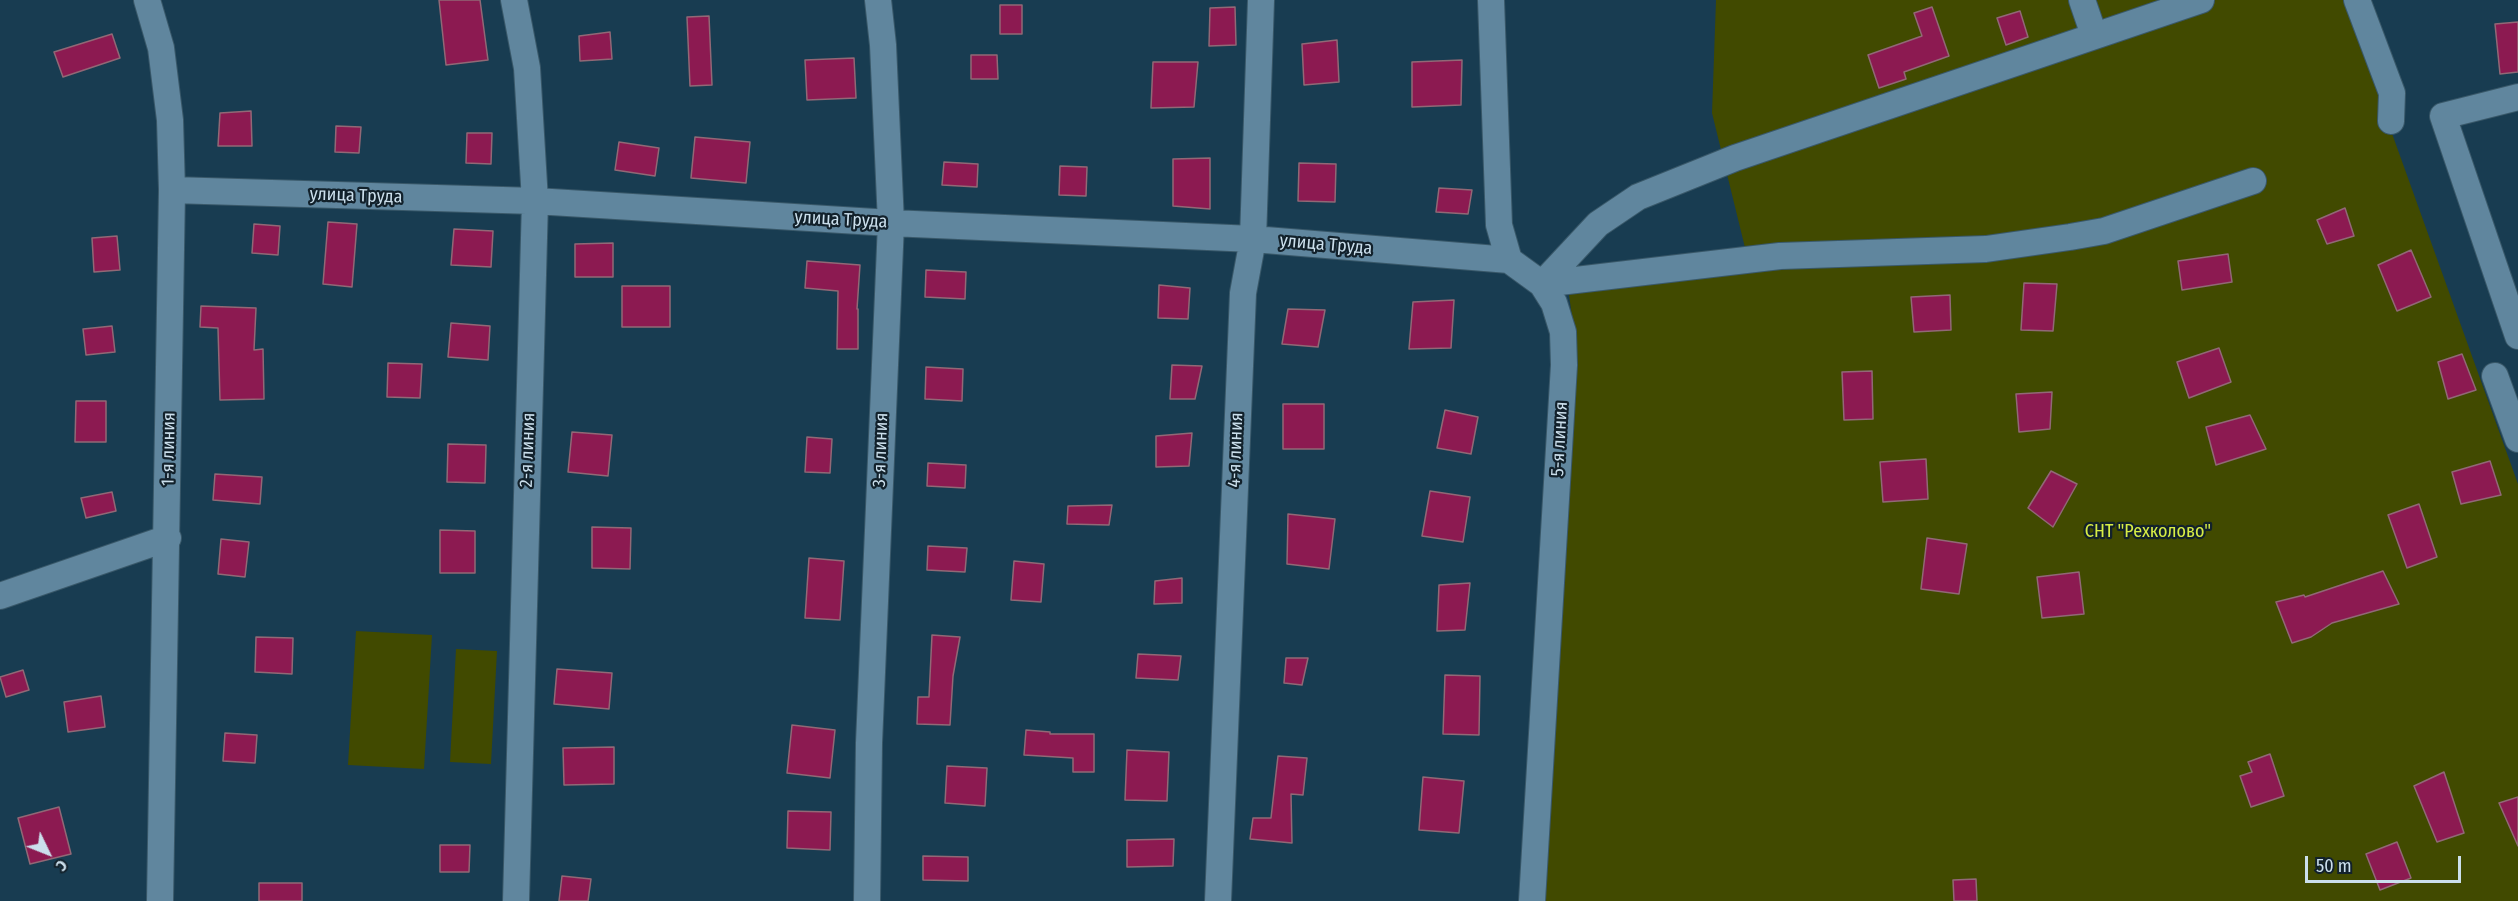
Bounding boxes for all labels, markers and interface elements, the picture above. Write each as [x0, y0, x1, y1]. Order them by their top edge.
street label: улица Труда [309, 184, 403, 208]
street label: улица Труда [794, 207, 888, 233]
street label: улица Труда [1279, 230, 1373, 260]
street label: 5-я линия [1547, 401, 1573, 477]
street label: 1-я линия [158, 412, 180, 486]
street label: 2-я линия [516, 412, 540, 488]
street label: 3-я линия [869, 412, 893, 488]
street label: 4-я линия [1224, 412, 1248, 488]
park label: СНТ "Рехколово" [2085, 521, 2211, 543]
north arrow [18, 823, 78, 883]
scale bar [2308, 844, 2464, 882]
text: 50 m [2316, 855, 2352, 877]
text: С [52, 856, 71, 875]

